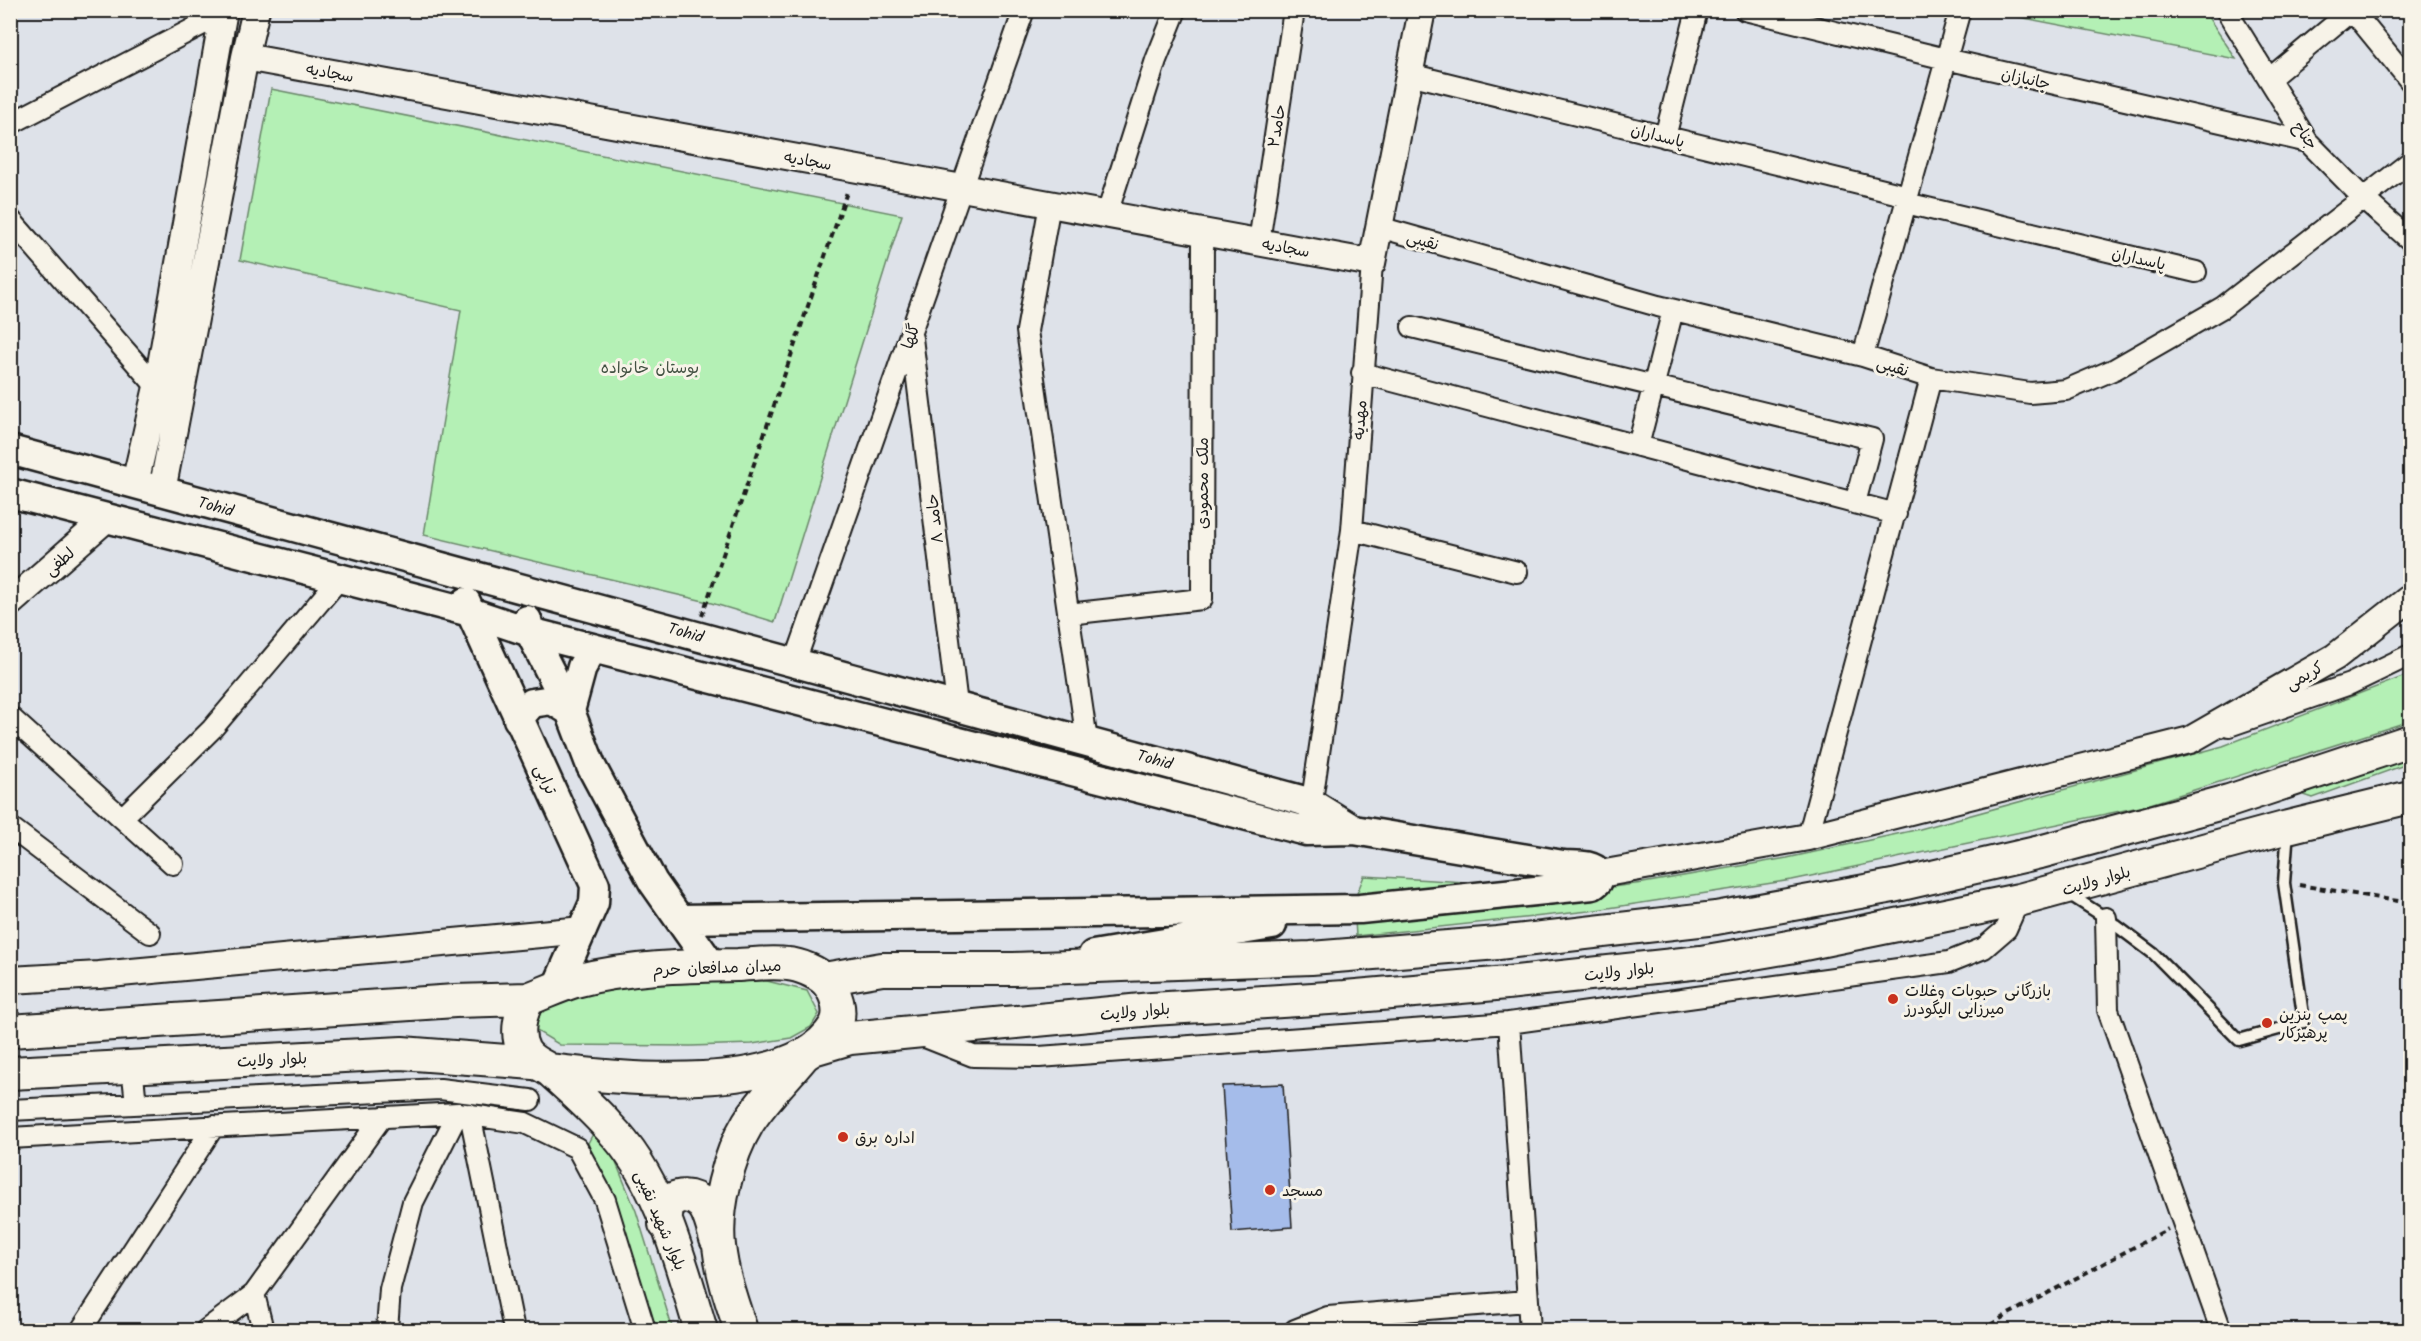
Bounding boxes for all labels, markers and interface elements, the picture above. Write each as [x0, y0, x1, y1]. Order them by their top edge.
street label: سجادیه [304, 57, 356, 90]
street label: جانبازان [1999, 62, 2053, 97]
street label: حامد۲ [1262, 103, 1293, 149]
street label: جناح [2286, 116, 2324, 155]
street label: پاسداران [1628, 118, 1687, 155]
street label: سجادیه [782, 145, 834, 178]
street label: نقیبی [1404, 225, 1442, 258]
street label: سجادیه [1260, 232, 1312, 265]
street label: پاسداران [2109, 241, 2168, 278]
street label: گلها [895, 320, 927, 353]
street label: نقیبی [1873, 351, 1912, 384]
park label: بوستان خانواده [601, 356, 699, 381]
street label: مهدیه [1347, 399, 1374, 441]
street label: ملک محمودی [1191, 437, 1216, 529]
street label: Tohid [195, 491, 237, 524]
street label: حامد ۸ [920, 493, 951, 545]
street label: لطفی [39, 542, 81, 583]
street label: Tohid [665, 617, 707, 650]
street label: کریمی [2281, 655, 2329, 697]
street label: Tohid [1134, 744, 1176, 777]
street label: ترابی [527, 760, 563, 799]
street label: بلوار ولایت [2059, 860, 2134, 903]
street label: میدان مدافعان حرم [652, 954, 782, 983]
street label: بلوار ولایت [1583, 956, 1655, 989]
place label: بازرگانی حبوبات وغلات میرزایی الیگودرز [1903, 979, 2051, 1022]
marker: بازرگانی حبوبات وغلات میرزایی الیگودرز [1886, 992, 1900, 1006]
street label: بلوار ولایت [1099, 997, 1171, 1028]
place label: پمپ بنزین پرهیزکار [2278, 1003, 2348, 1046]
marker: پمپ بنزین پرهیزکار [2260, 1016, 2274, 1030]
street label: بلوار ولایت [236, 1046, 308, 1075]
place label: اداره برق [855, 1126, 915, 1151]
marker: اداره برق [836, 1130, 850, 1144]
street label: بلوار شهید نقیبی [627, 1167, 692, 1275]
place label: مسجد [1282, 1179, 1323, 1204]
marker: مسجد [1263, 1183, 1277, 1197]

